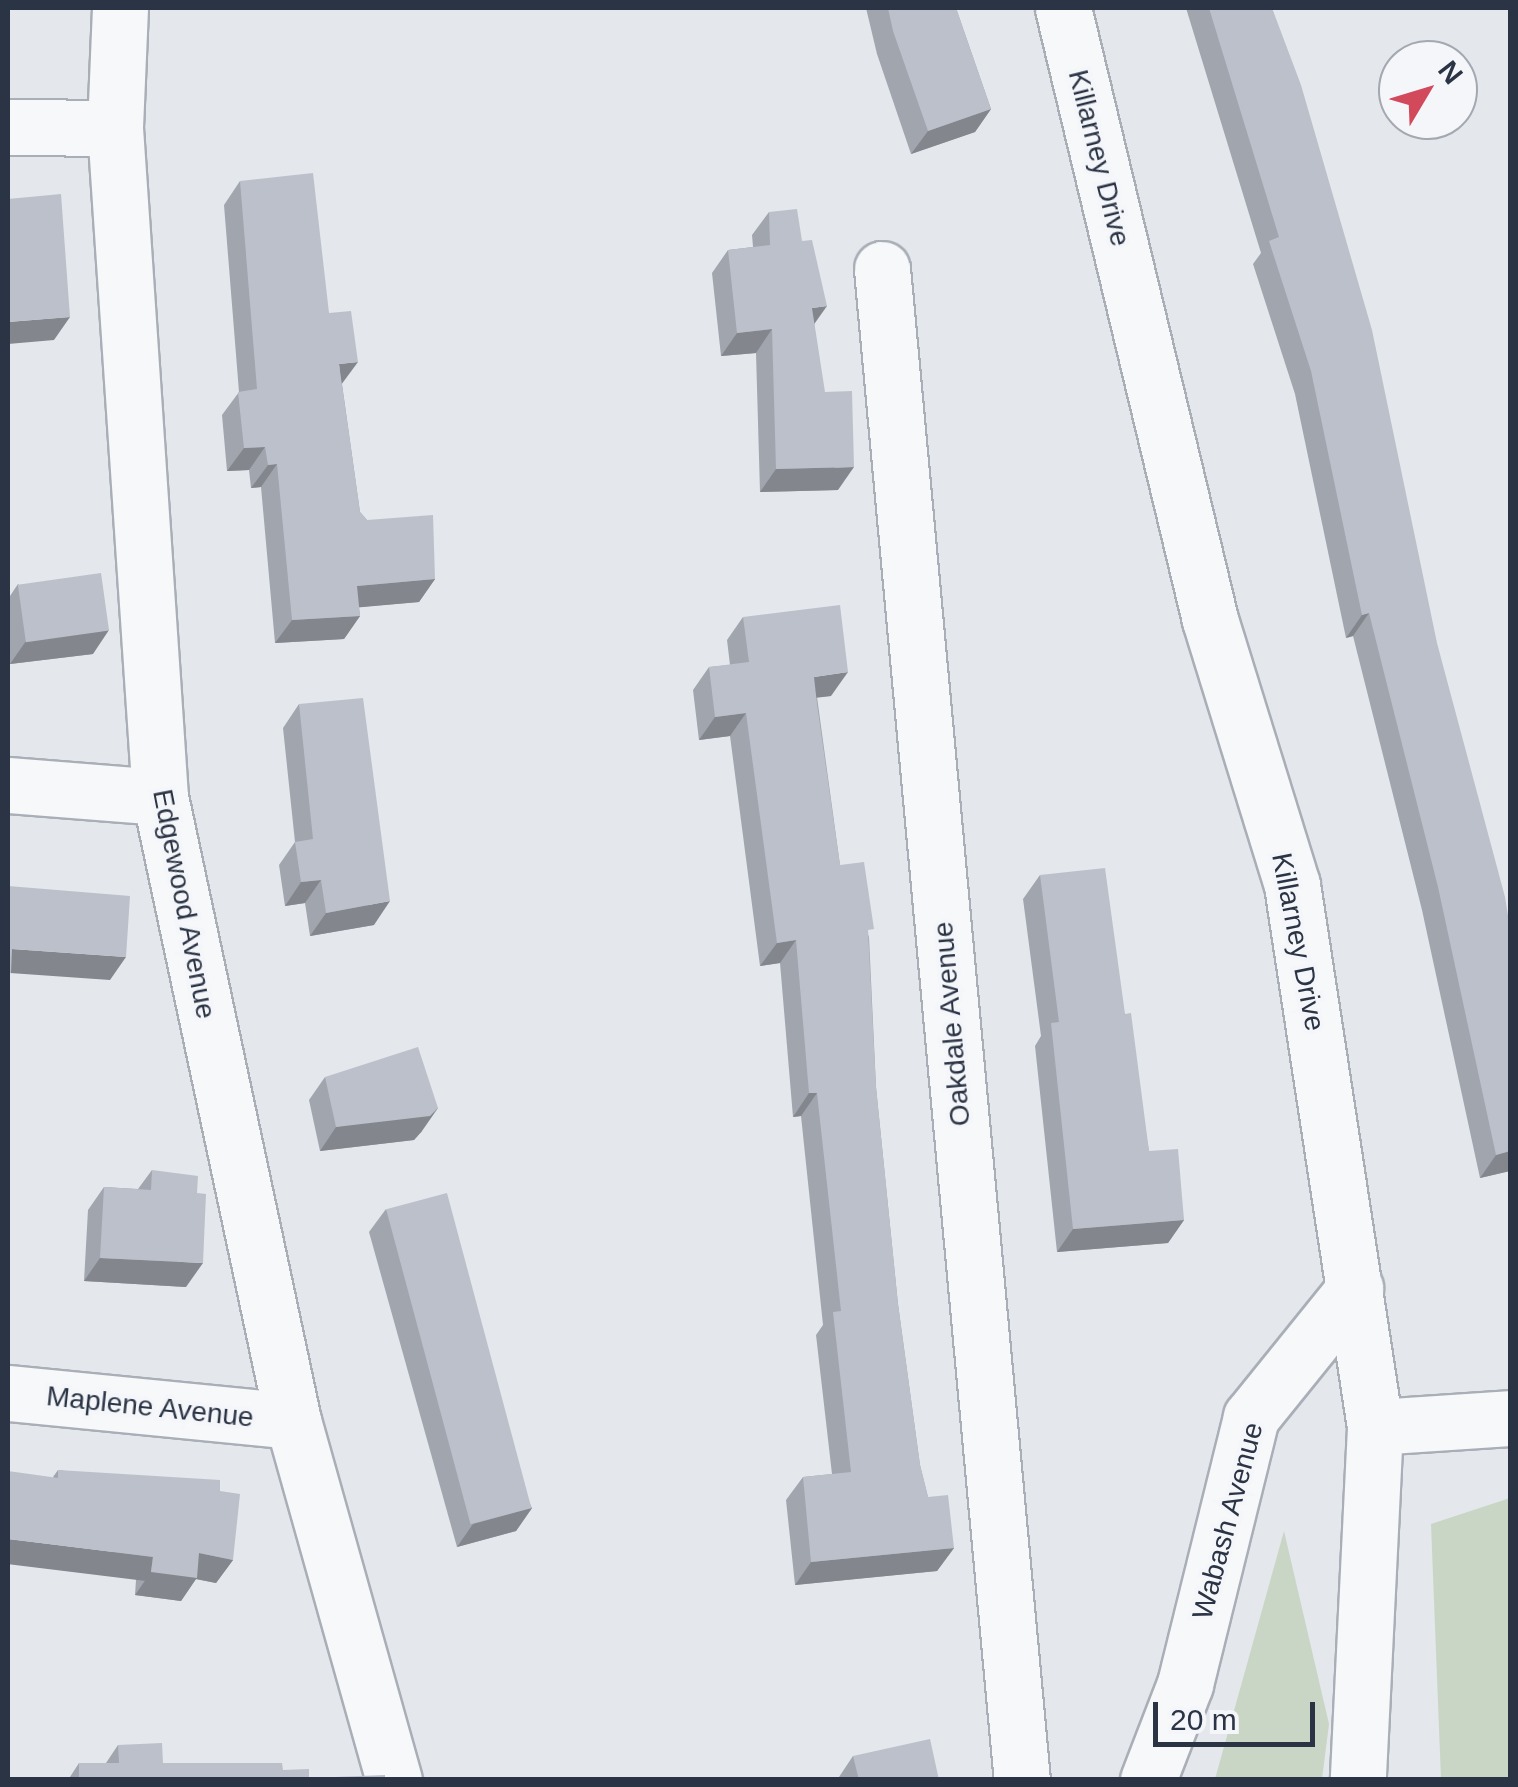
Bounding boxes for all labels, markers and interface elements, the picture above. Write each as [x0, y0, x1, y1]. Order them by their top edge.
north arrow [1378, 40, 1478, 140]
text: N [1432, 55, 1469, 90]
street label: Killarney Drive [1061, 66, 1137, 250]
street label: Edgewood Avenue [145, 786, 223, 1022]
street label: Killarney Drive [1264, 850, 1332, 1034]
street label: Oakdale Avenue [926, 920, 978, 1128]
street label: Maplene Avenue [44, 1379, 256, 1435]
street label: Wabash Avenue [1185, 1418, 1271, 1624]
scale bar [1158, 1682, 1320, 1744]
text: 20 m [1170, 1703, 1237, 1736]

